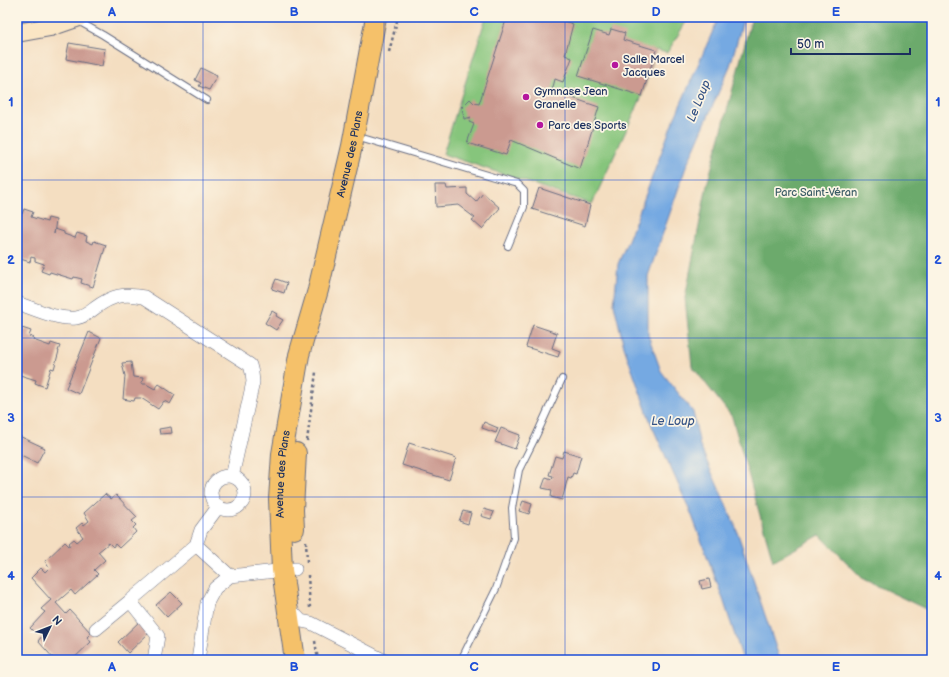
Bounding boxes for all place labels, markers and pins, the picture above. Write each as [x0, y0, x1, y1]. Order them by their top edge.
place label: Salle Marcel Jacques [623, 53, 685, 79]
marker: Salle Marcel Jacques [610, 60, 620, 70]
place label: Gymnase Jean Granelle [534, 85, 608, 111]
marker: Gymnase Jean Granelle [521, 92, 531, 102]
place label: Parc des Sports [548, 119, 627, 132]
marker: Parc des Sports [535, 120, 545, 130]

